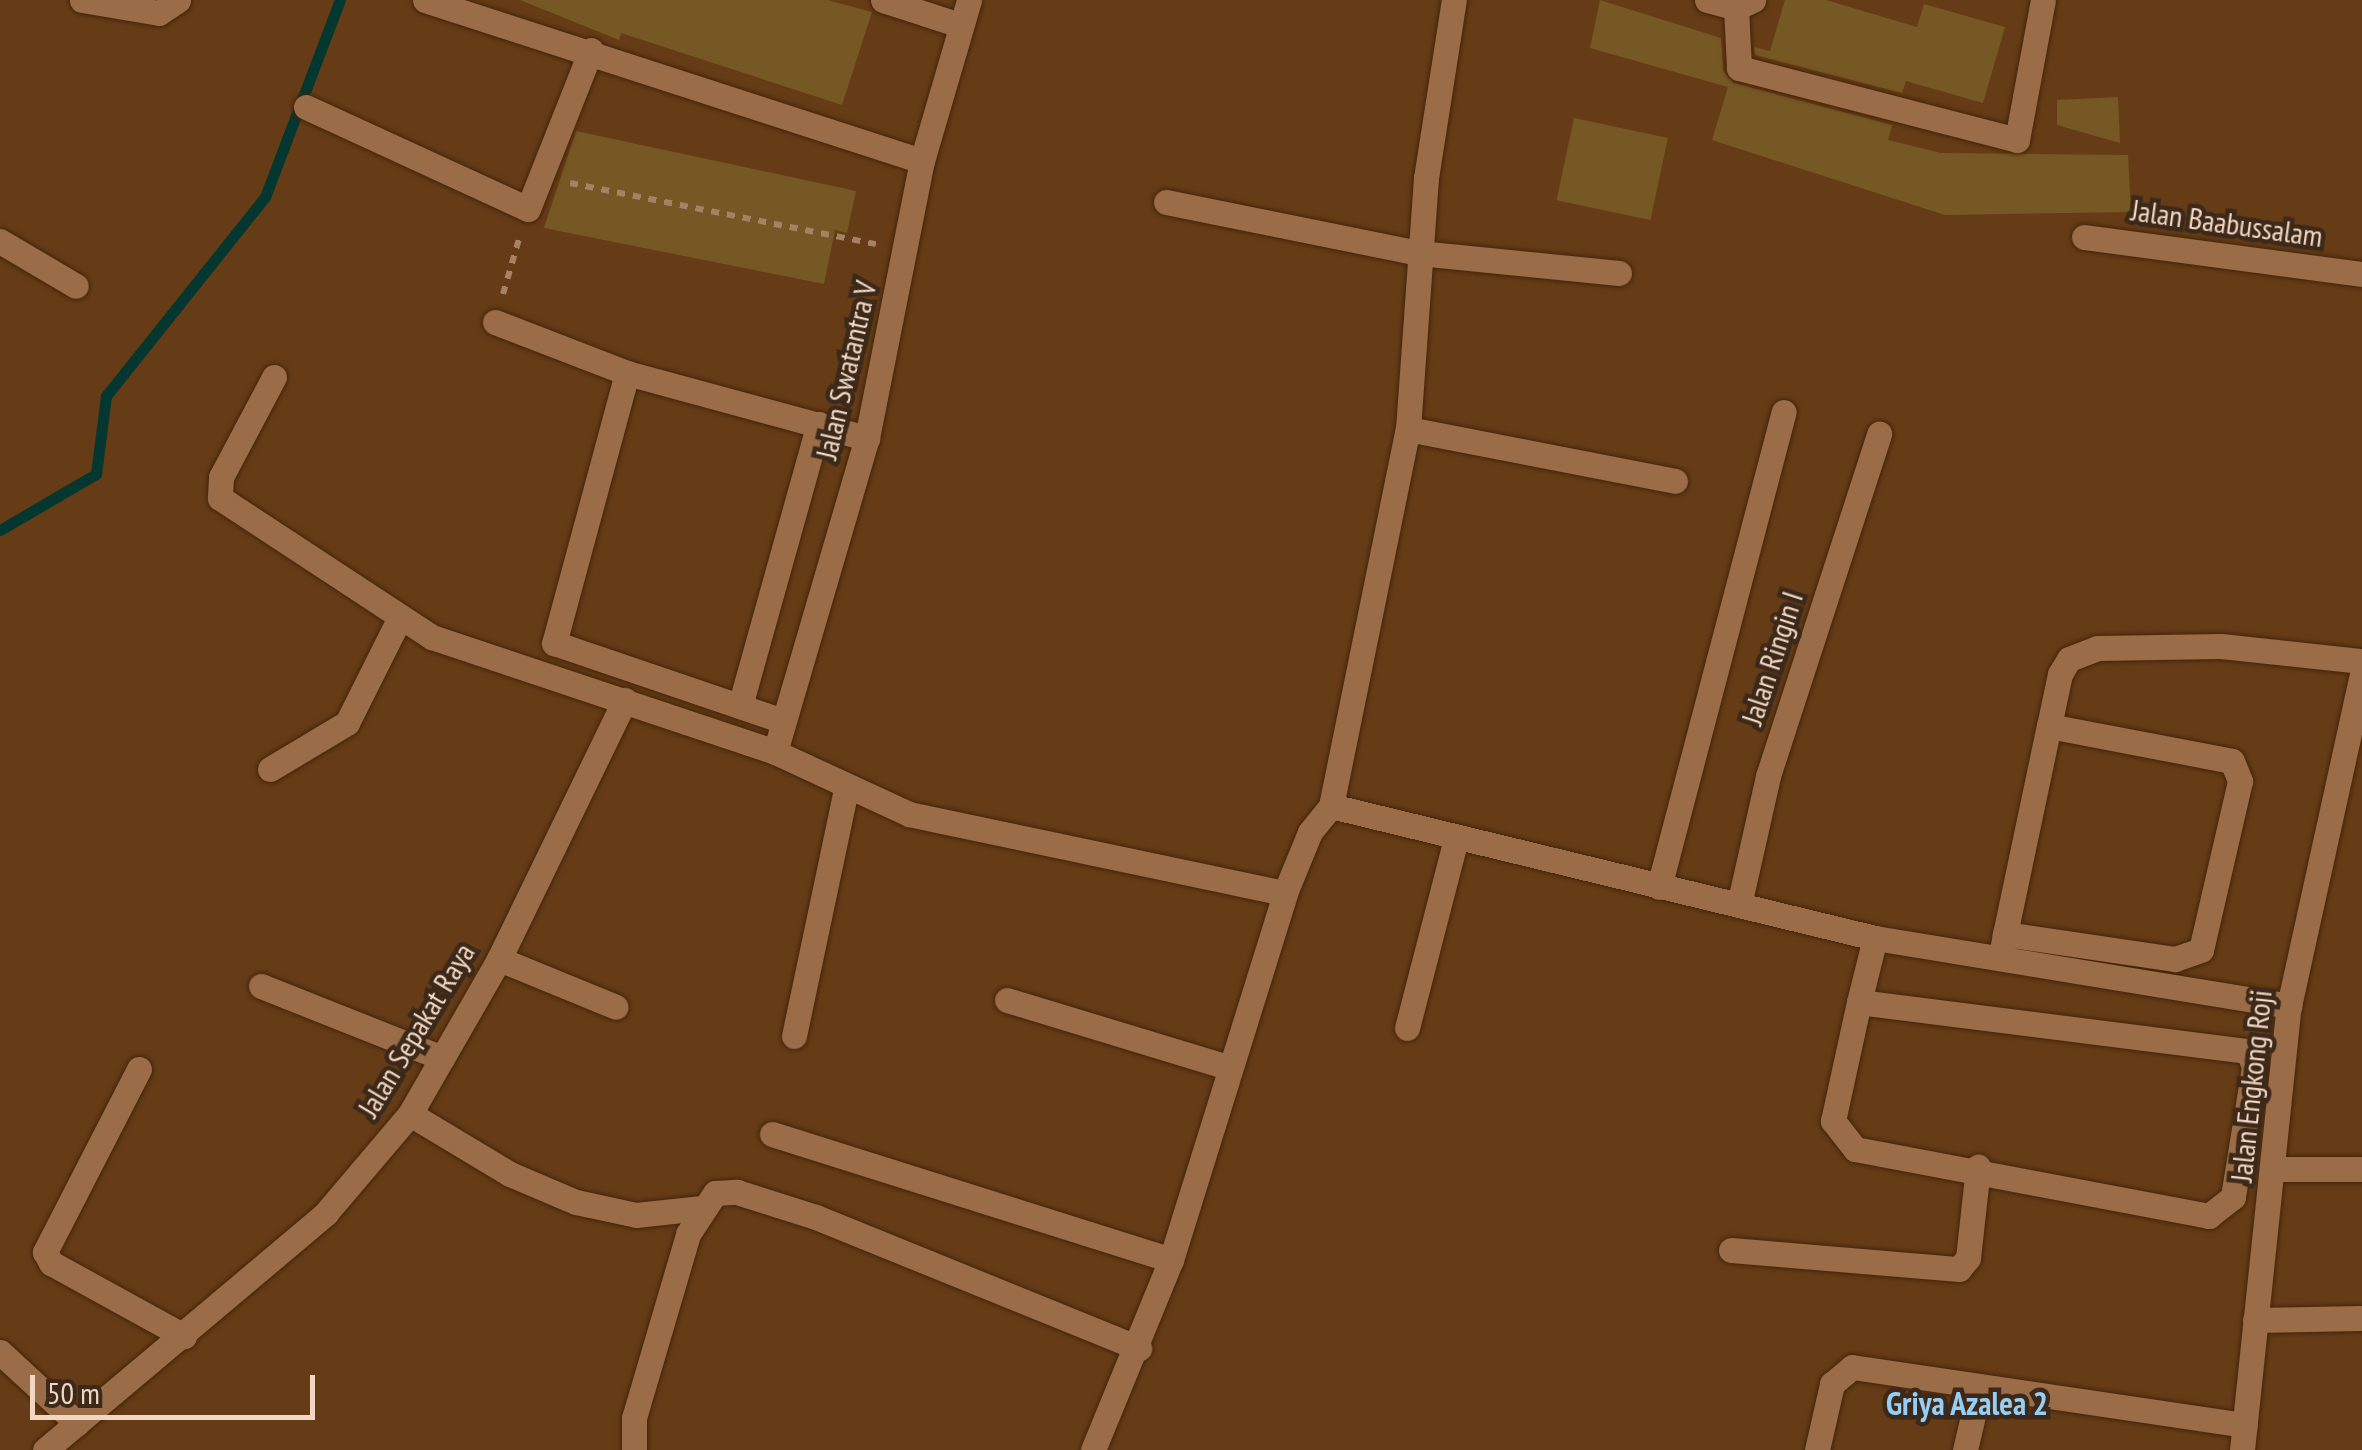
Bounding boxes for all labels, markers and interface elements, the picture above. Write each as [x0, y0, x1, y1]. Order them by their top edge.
street label: Jalan Baabussalam [2129, 192, 2325, 254]
street label: Jalan Swatantra V [808, 277, 884, 463]
street label: Jalan Ringin I [1734, 587, 1810, 729]
street label: Jalan Sepakat Raya [350, 937, 482, 1123]
street label: Jalan Engkong Roji [2223, 988, 2279, 1184]
scale bar [35, 1355, 320, 1417]
text: 50 m [47, 1373, 100, 1412]
district label: Griya Azalea 2 [1885, 1384, 2049, 1422]

